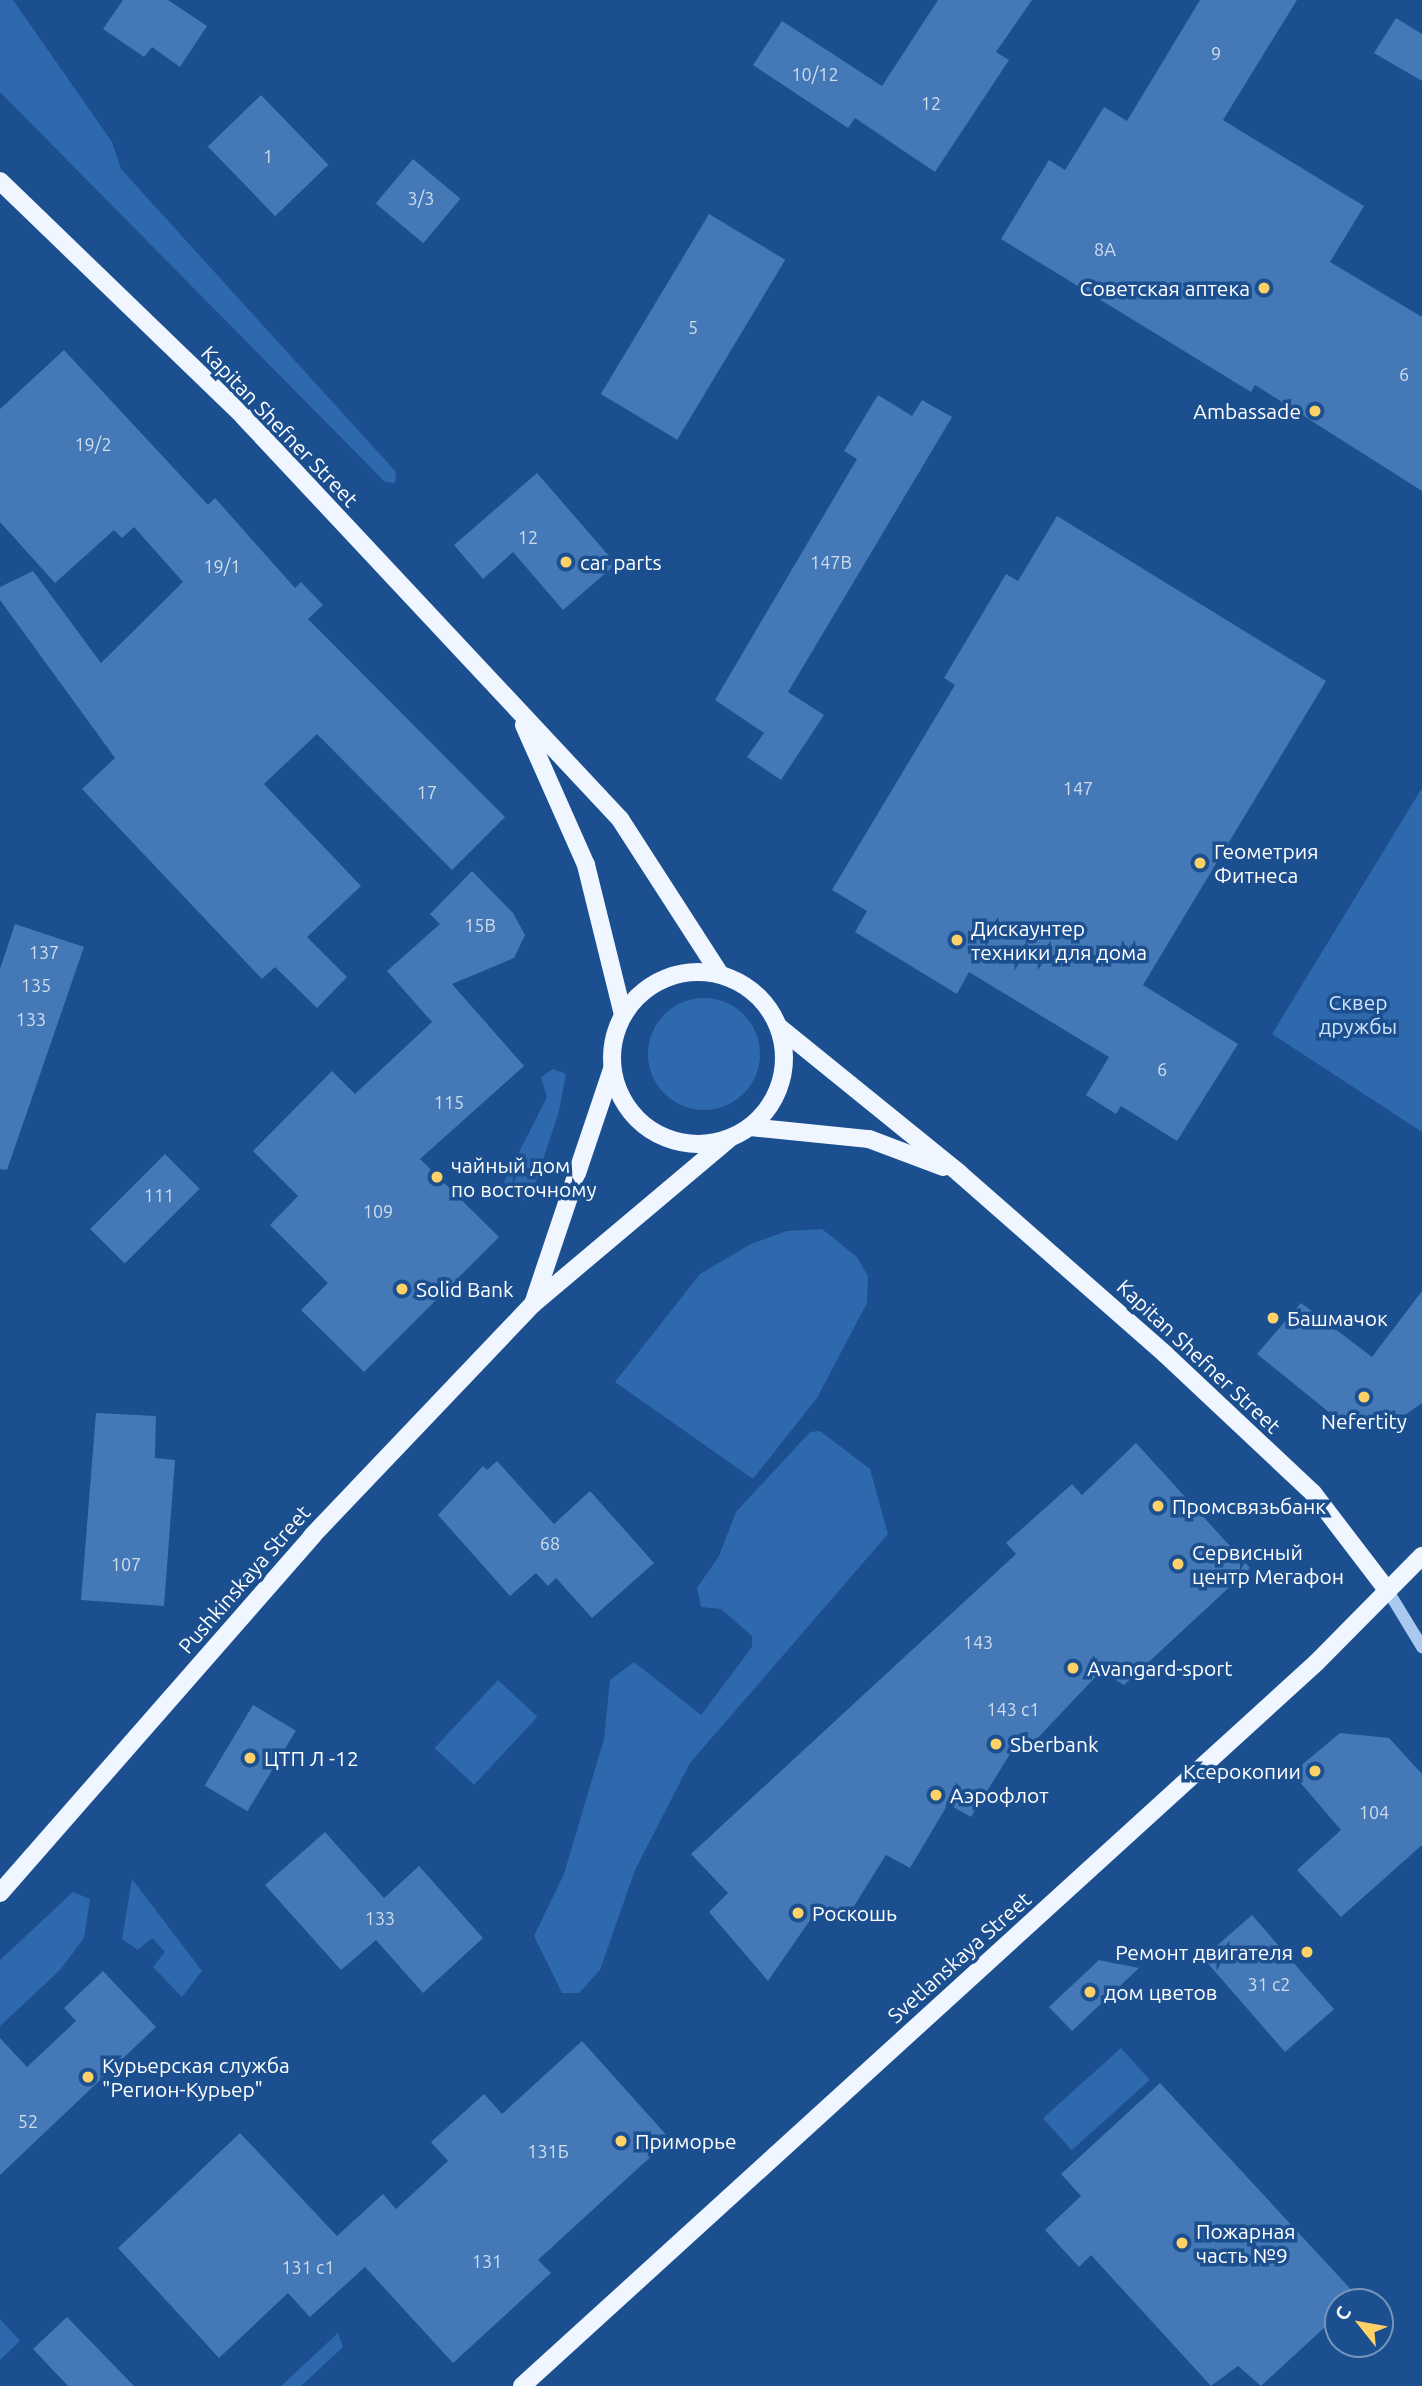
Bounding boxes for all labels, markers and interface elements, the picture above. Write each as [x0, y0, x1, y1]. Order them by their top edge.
house number: 9 [1211, 42, 1221, 64]
house number: 10/12 [791, 63, 839, 85]
house number: 12 [921, 92, 941, 114]
house number: 1 [263, 145, 273, 167]
house number: 3/3 [408, 187, 434, 209]
house number: 8А [1094, 238, 1116, 260]
place label: Советская аптека [1080, 275, 1250, 301]
marker: Советская аптека [1256, 280, 1272, 296]
house number: 5 [688, 316, 698, 338]
street label: Kapitan Shefner Street [196, 340, 364, 512]
house number: 6 [1399, 363, 1409, 385]
place label: Ambassade [1193, 398, 1301, 424]
marker: Ambassade [1307, 403, 1323, 419]
house number: 19/2 [74, 433, 112, 455]
house number: 12 [518, 526, 538, 548]
place label: car parts [580, 549, 662, 575]
house number: 147В [810, 551, 852, 573]
marker: car parts [558, 554, 574, 570]
house number: 19/1 [203, 555, 241, 577]
house number: 147 [1063, 777, 1093, 799]
house number: 17 [417, 781, 437, 803]
place label: Геометрия Фитнеса [1214, 838, 1318, 888]
marker: Геометрия Фитнеса [1192, 855, 1208, 871]
house number: 15В [464, 914, 496, 936]
place label: Дискаунтер техники для дома [971, 915, 1147, 965]
marker: Дискаунтер техники для дома [949, 932, 965, 948]
house number: 137 [29, 941, 59, 963]
house number: 135 [21, 974, 51, 996]
park label: Сквер дружбы [1319, 989, 1397, 1039]
house number: 133 [16, 1008, 46, 1030]
house number: 6 [1157, 1058, 1167, 1080]
house number: 115 [434, 1091, 464, 1113]
place label: чайный дом по восточному [451, 1152, 597, 1202]
marker: чайный дом по восточному [429, 1169, 445, 1185]
house number: 111 [144, 1184, 174, 1206]
house number: 109 [363, 1200, 393, 1222]
street label: Kapitan Shefner Street [1112, 1274, 1286, 1438]
place label: Solid Bank [416, 1276, 514, 1302]
marker: Solid Bank [394, 1281, 410, 1297]
place label: Башмачок [1287, 1305, 1388, 1331]
marker: Башмачок [1265, 1310, 1281, 1326]
marker: Nefertity [1356, 1389, 1372, 1405]
place label: Nefertity [1321, 1408, 1407, 1434]
place label: Промсвязьбанк [1172, 1493, 1326, 1519]
marker: Промсвязьбанк [1150, 1498, 1166, 1514]
street label: Pushkinskaya Street [173, 1500, 315, 1658]
house number: 68 [540, 1532, 560, 1554]
place label: Сервисный центр Мегафон [1192, 1539, 1344, 1589]
house number: 107 [111, 1553, 141, 1575]
marker: Сервисный центр Мегафон [1170, 1556, 1186, 1572]
house number: 143 [963, 1631, 993, 1653]
place label: Avangard-sport [1087, 1655, 1232, 1681]
marker: Avangard-sport [1065, 1660, 1081, 1676]
house number: 143 с1 [986, 1698, 1040, 1720]
place label: Sberbank [1010, 1731, 1099, 1757]
marker: Sberbank [988, 1736, 1004, 1752]
place label: ЦТП Л -12 [264, 1745, 359, 1771]
marker: ЦТП Л -12 [242, 1750, 258, 1766]
place label: Ксерокопии [1183, 1758, 1301, 1784]
marker: Ксерокопии [1307, 1763, 1323, 1779]
place label: Аэрофлот [950, 1782, 1049, 1808]
marker: Аэрофлот [928, 1787, 944, 1803]
house number: 104 [1359, 1801, 1389, 1823]
street label: Svetlanskaya Street [882, 1886, 1036, 2028]
place label: Роскошь [812, 1900, 897, 1926]
marker: Роскошь [790, 1905, 806, 1921]
house number: 133 [365, 1907, 395, 1929]
place label: Ремонт двигателя [1115, 1939, 1293, 1965]
marker: Ремонт двигателя [1299, 1944, 1315, 1960]
house number: 31 с2 [1248, 1973, 1290, 1995]
place label: дом цветов [1104, 1979, 1217, 2005]
marker: дом цветов [1082, 1984, 1098, 2000]
place label: Курьерская служба "Регион-Курьер" [102, 2052, 290, 2102]
marker: Курьерская служба "Регион-Курьер" [80, 2069, 96, 2085]
house number: 52 [18, 2110, 38, 2132]
place label: Приморье [635, 2128, 737, 2154]
marker: Приморье [613, 2133, 629, 2149]
house number: 131Б [527, 2140, 569, 2162]
place label: Пожарная часть №9 [1196, 2218, 1295, 2268]
marker: Пожарная часть №9 [1174, 2235, 1190, 2251]
house number: 131 [472, 2250, 502, 2272]
house number: 131 с1 [281, 2256, 335, 2278]
north arrow [1324, 2288, 1394, 2358]
text: С [1330, 2302, 1355, 2324]

